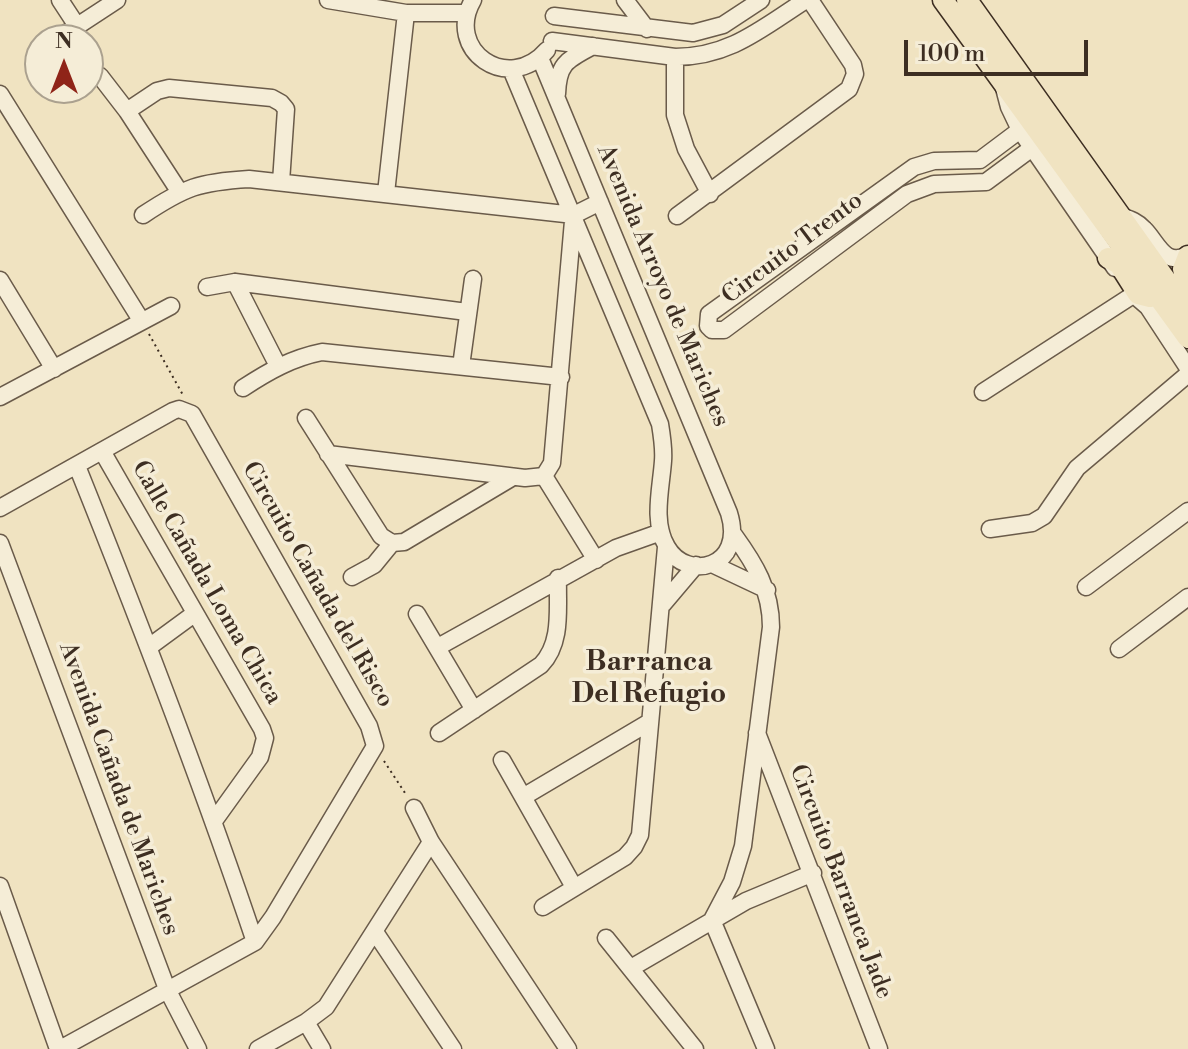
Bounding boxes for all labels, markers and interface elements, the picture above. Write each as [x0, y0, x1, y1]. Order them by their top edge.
north arrow [24, 24, 104, 104]
scale bar [908, 24, 1092, 74]
text: N [55, 28, 73, 55]
text: 100 m [918, 39, 985, 69]
street label: Avenida Arroyo de Mariches [589, 141, 735, 431]
street label: Circuito Trento [717, 187, 869, 311]
street label: Calle Cañada Loma Chica [124, 456, 288, 710]
street label: Circuito Cañada del Risco [235, 457, 399, 713]
street label: Avenida Cañada de Mariches [52, 639, 184, 939]
district label: Barranca Del Refugio [572, 646, 726, 712]
street label: Circuito Barranca Jade [782, 761, 898, 1003]

